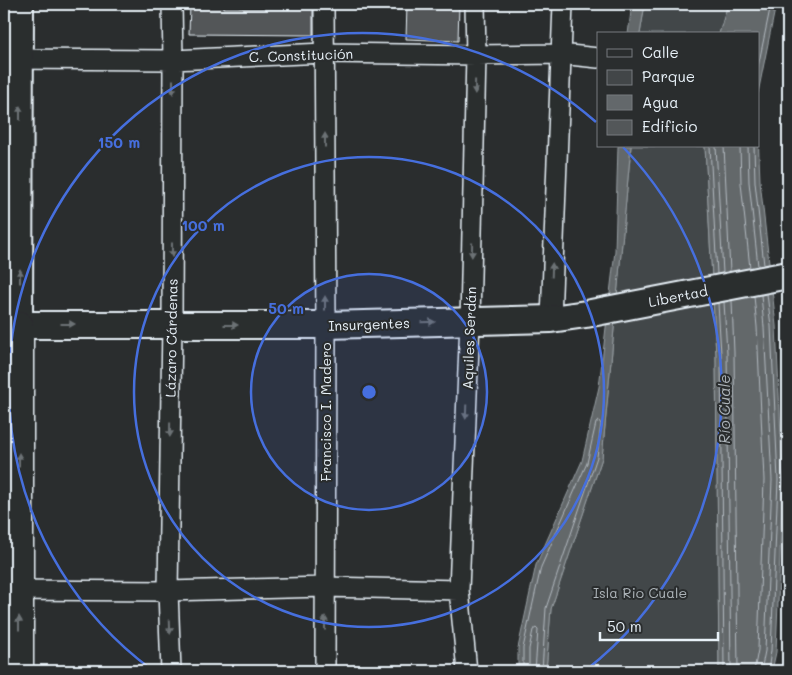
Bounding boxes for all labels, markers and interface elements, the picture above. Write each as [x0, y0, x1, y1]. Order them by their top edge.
legend [597, 32, 760, 148]
text: Calle [642, 42, 679, 62]
street label: C. Constitución [249, 44, 353, 66]
text: Parque [642, 66, 695, 86]
one-way arrow [169, 80, 177, 96]
one-way arrow [471, 80, 479, 96]
text: Agua [642, 92, 679, 112]
one-way arrow [16, 105, 24, 121]
text: Edificio [642, 116, 698, 136]
text: 150 m [98, 132, 140, 152]
one-way arrow [321, 132, 329, 148]
text: 100 m [181, 215, 225, 235]
one-way arrow [168, 242, 176, 258]
one-way arrow [467, 242, 475, 258]
one-way arrow [549, 262, 557, 278]
one-way arrow [16, 268, 24, 284]
street label: Lázaro Cárdenas [160, 278, 182, 398]
street label: Libertad [647, 281, 709, 311]
street label: Aquiles Serdán [458, 286, 480, 390]
one-way arrow [321, 294, 329, 310]
text: 50 m [268, 298, 304, 318]
street label: Insurgentes [328, 313, 410, 335]
one-way arrow [420, 318, 436, 326]
one-way arrow [60, 320, 76, 328]
one-way arrow [223, 321, 239, 329]
street label: Francisco I. Madero [316, 342, 335, 482]
water label: Río Cuale [714, 374, 734, 444]
centre of rings [360, 383, 378, 401]
one-way arrow [462, 405, 470, 421]
one-way arrow [166, 422, 174, 438]
one-way arrow [15, 452, 23, 468]
park label: Isla Rio Cuale [593, 583, 687, 602]
scale bar [600, 610, 717, 642]
one-way arrow [15, 614, 23, 630]
one-way arrow [321, 614, 329, 630]
text: 50 m [607, 616, 642, 636]
one-way arrow [166, 620, 174, 636]

